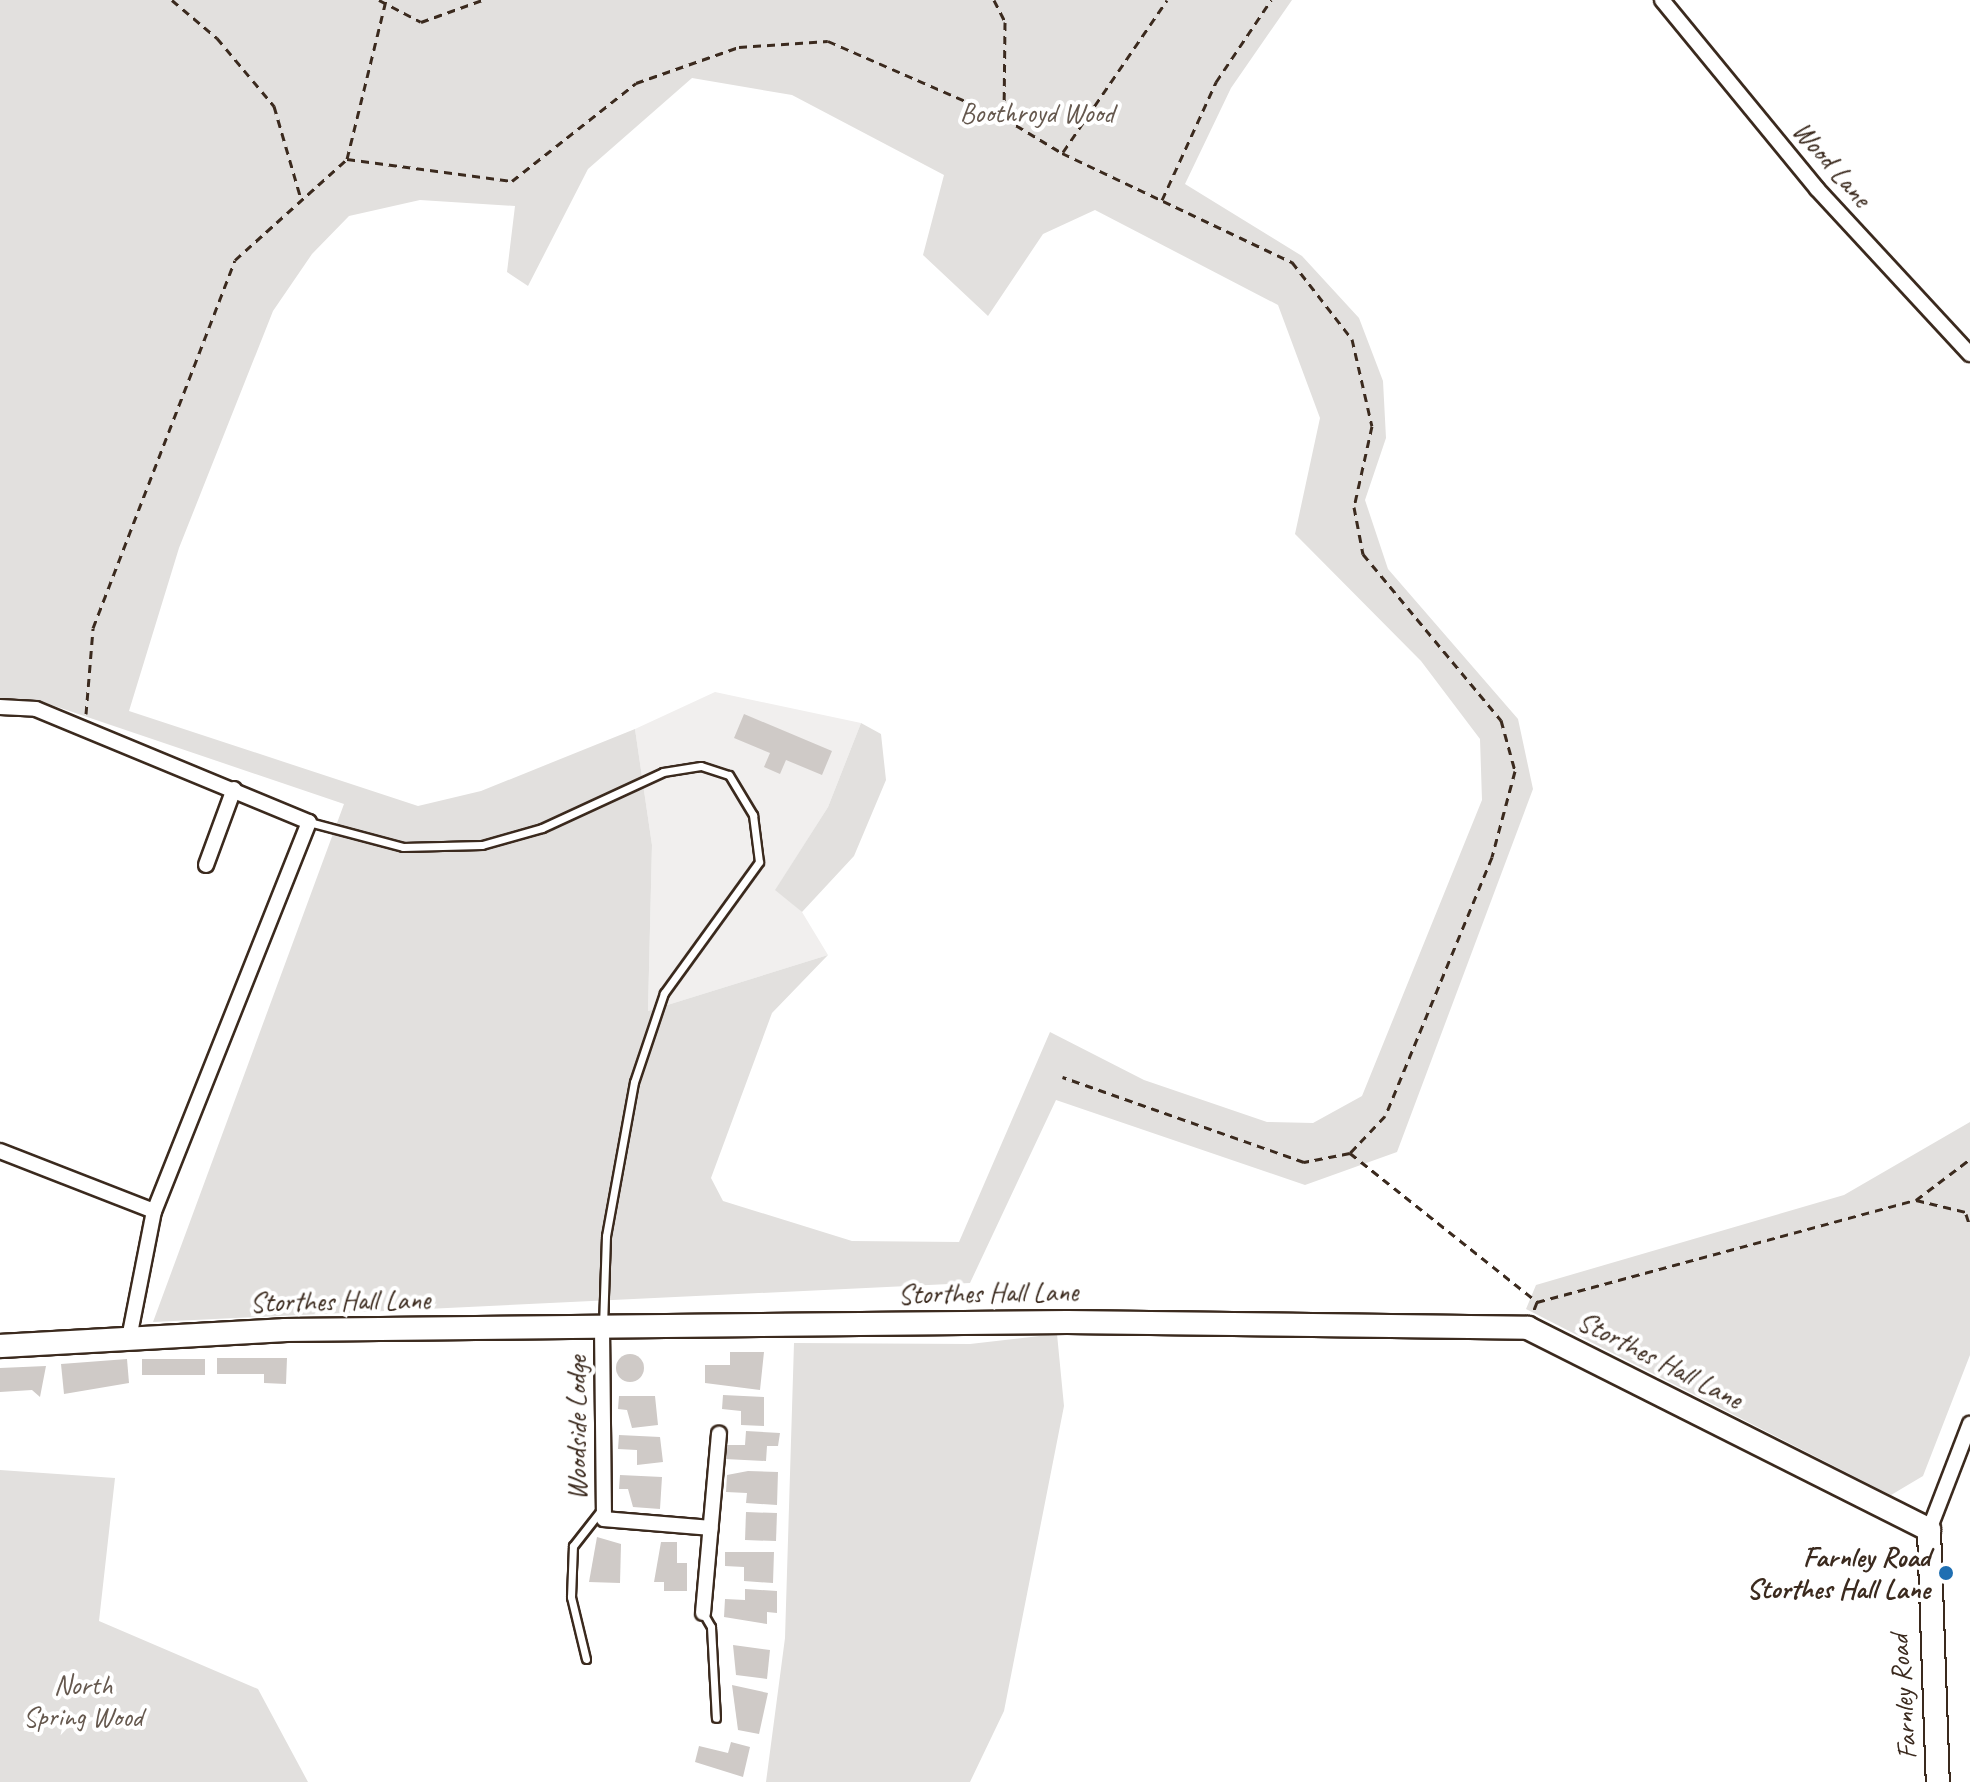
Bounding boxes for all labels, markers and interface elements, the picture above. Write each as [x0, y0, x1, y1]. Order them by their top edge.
park label: Boothroyd Wood [960, 96, 1114, 130]
street label: Wood Lane [1785, 114, 1879, 214]
street label: Storthes Hall Lane [897, 1275, 1079, 1311]
street label: Storthes Hall Lane [249, 1283, 431, 1319]
street label: Storthes Hall Lane [1572, 1304, 1748, 1416]
street label: Woodside Lodge [560, 1356, 594, 1500]
place label: Farnley Road Storthes Hall Lane [1746, 1540, 1930, 1606]
marker: Farnley Road Storthes Hall Lane [1937, 1564, 1955, 1582]
street label: Farnley Road [1882, 1634, 1924, 1760]
park label: North Spring Wood [23, 1668, 143, 1734]

